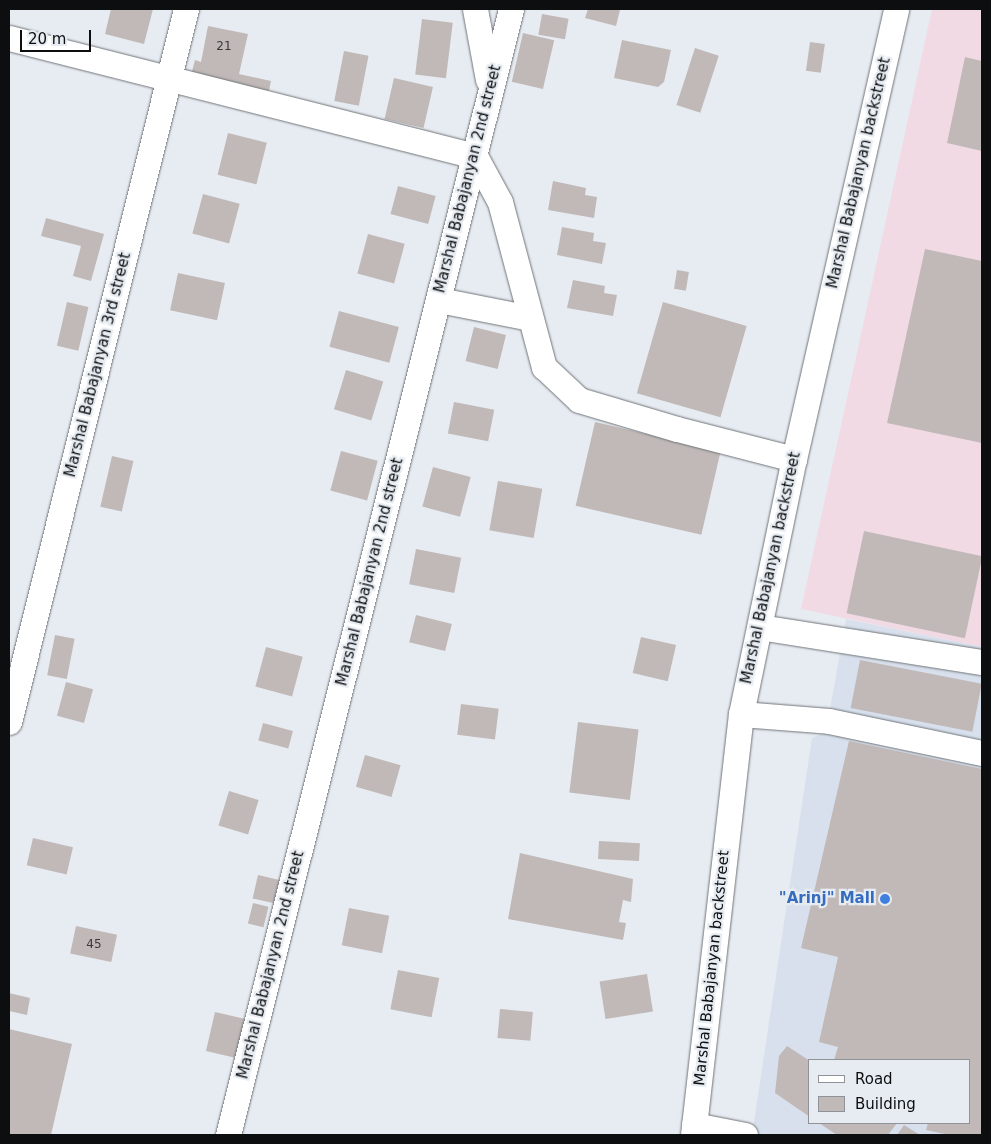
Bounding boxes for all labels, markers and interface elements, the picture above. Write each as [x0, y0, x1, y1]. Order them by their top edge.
scale bar [22, 20, 94, 52]
text: 20 m [28, 30, 66, 48]
house number: 21 [216, 40, 232, 54]
street label: Marshal Babajanyan backstreet [824, 56, 894, 290]
street label: Marshal Babajanyan 2nd street [431, 63, 505, 295]
street label: Marshal Babajanyan 3rd street [61, 251, 135, 479]
street label: Marshal Babajanyan backstreet [738, 450, 804, 686]
street label: Marshal Babajanyan 2nd street [333, 456, 407, 688]
street label: Marshal Babajanyan 2nd street [234, 849, 308, 1081]
street label: Marshal Babajanyan backstreet [691, 849, 733, 1087]
place label: "Arinj" Mall [779, 890, 875, 908]
marker: "Arinj" Mall [879, 893, 891, 905]
house number: 45 [86, 938, 102, 952]
legend [808, 1059, 971, 1124]
text: Road [855, 1070, 893, 1088]
text: Building [855, 1095, 916, 1113]

